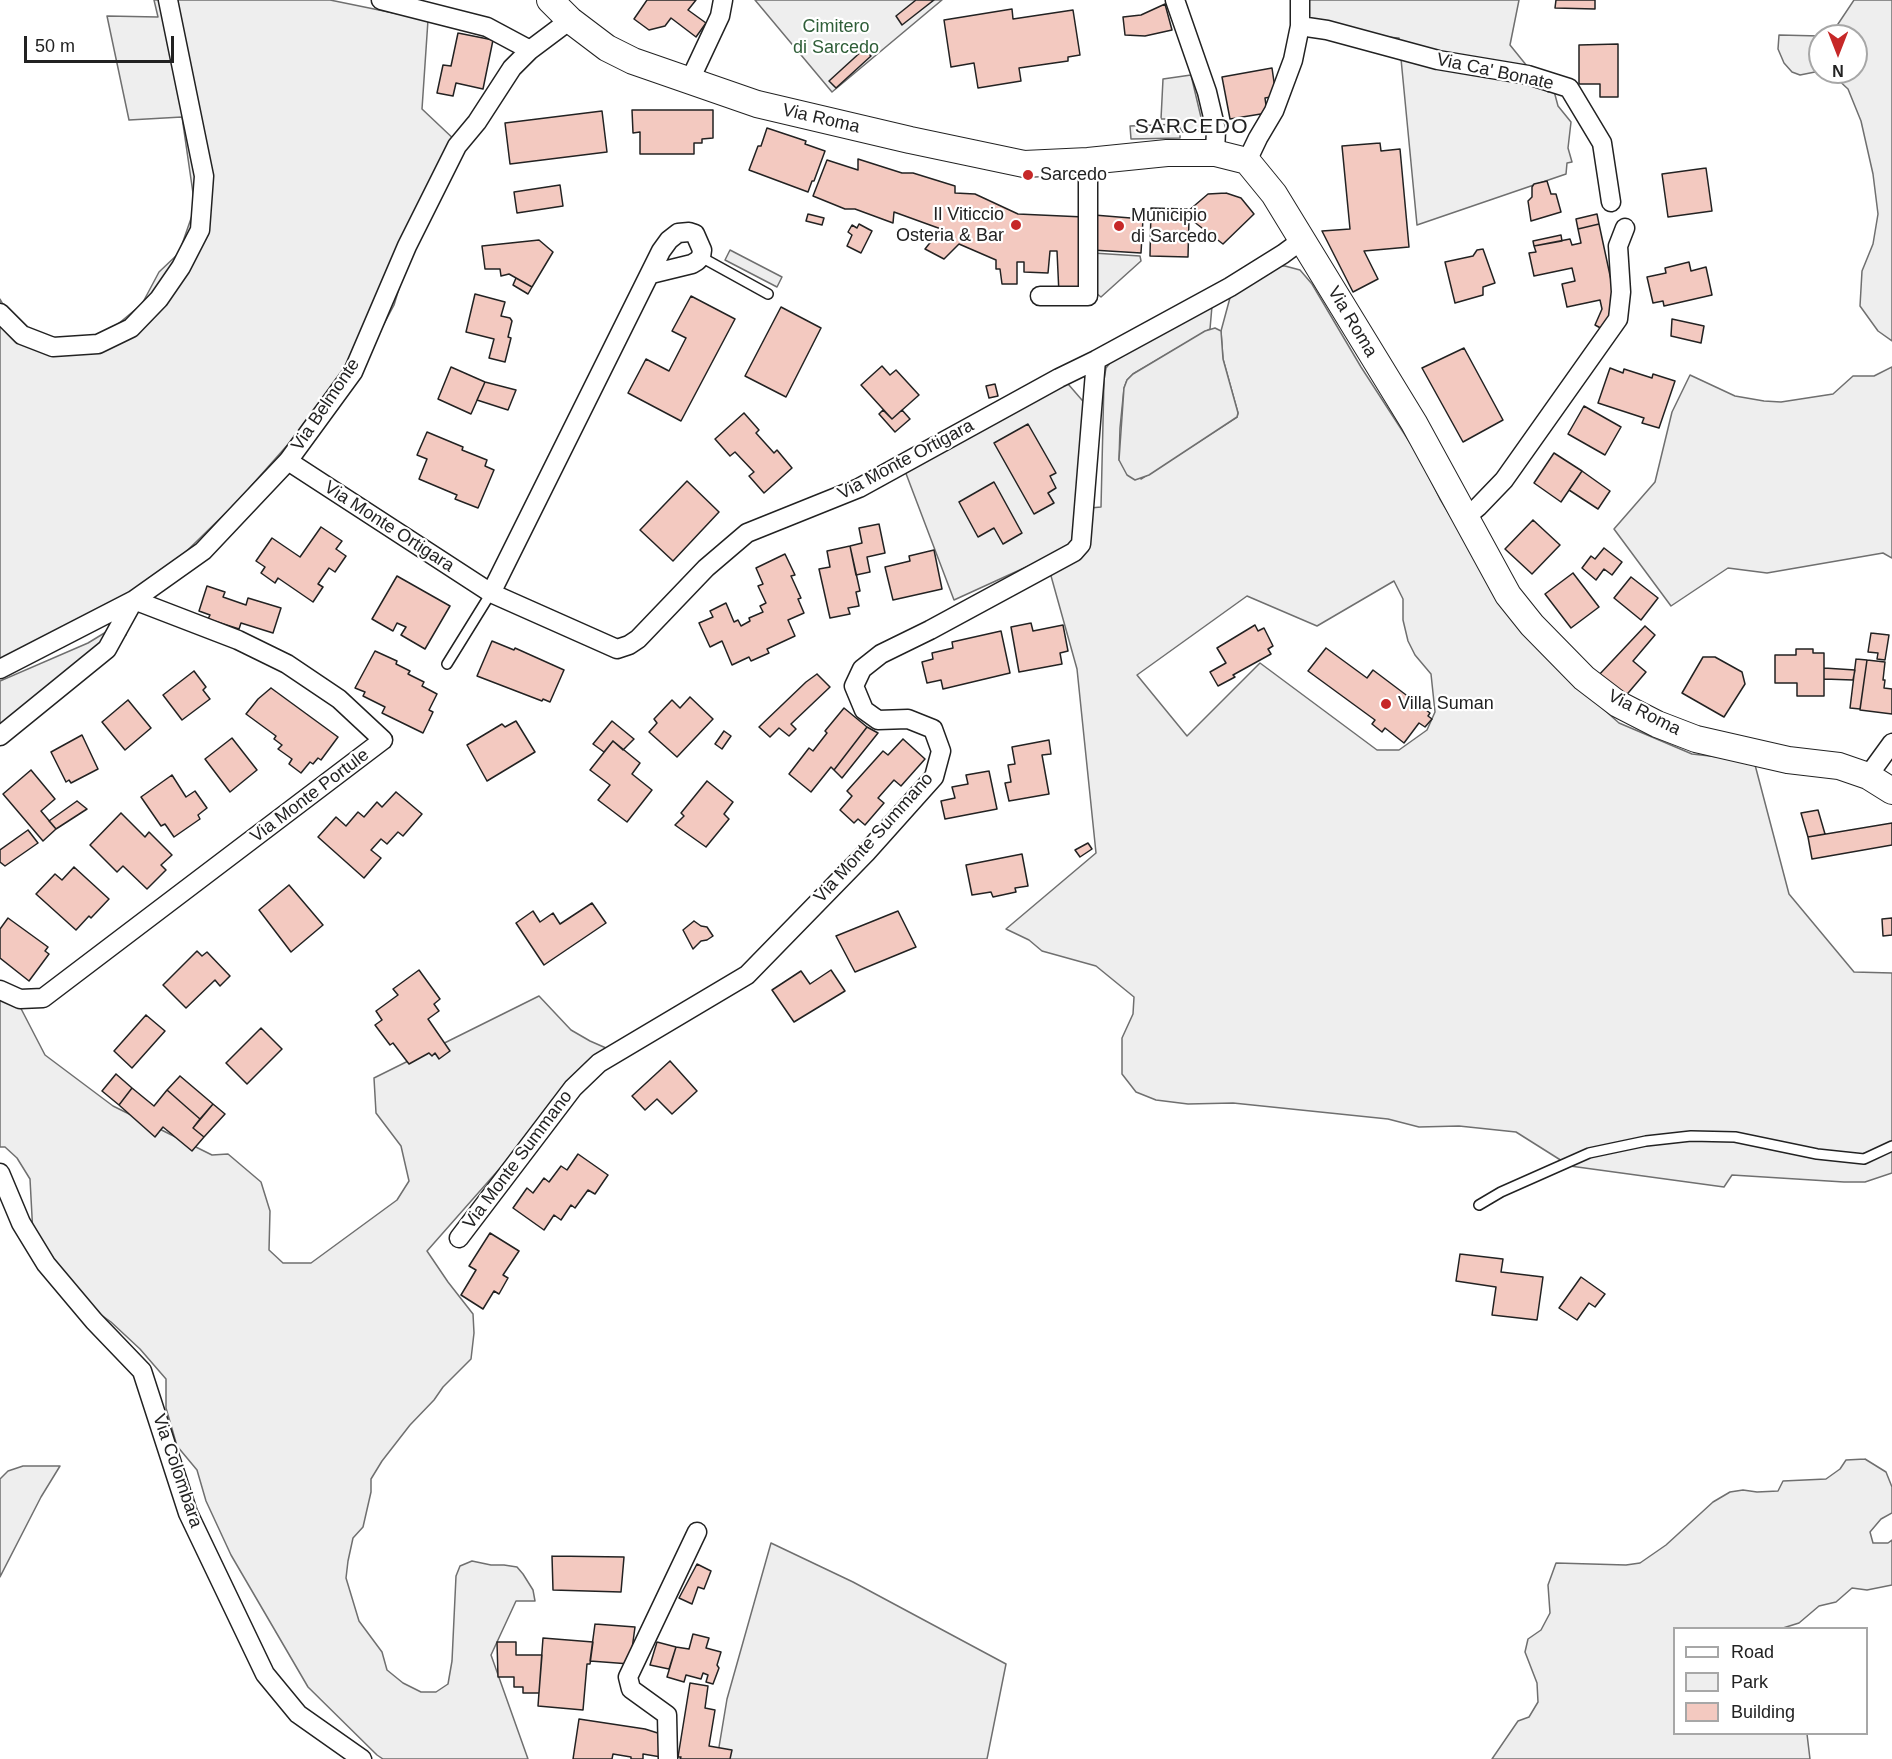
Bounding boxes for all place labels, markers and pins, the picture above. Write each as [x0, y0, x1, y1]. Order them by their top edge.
place label: Sarcedo [1040, 164, 1107, 186]
marker: Sarcedo [1021, 168, 1035, 182]
place label: Il Viticcio Osteria & Bar [896, 204, 1004, 246]
place label: Municipio di Sarcedo [1131, 205, 1217, 248]
marker: Il Viticcio Osteria & Bar [1009, 218, 1023, 232]
marker: Municipio di Sarcedo [1112, 219, 1126, 233]
place label: Villa Suman [1398, 693, 1494, 715]
marker: Villa Suman [1379, 697, 1393, 711]

